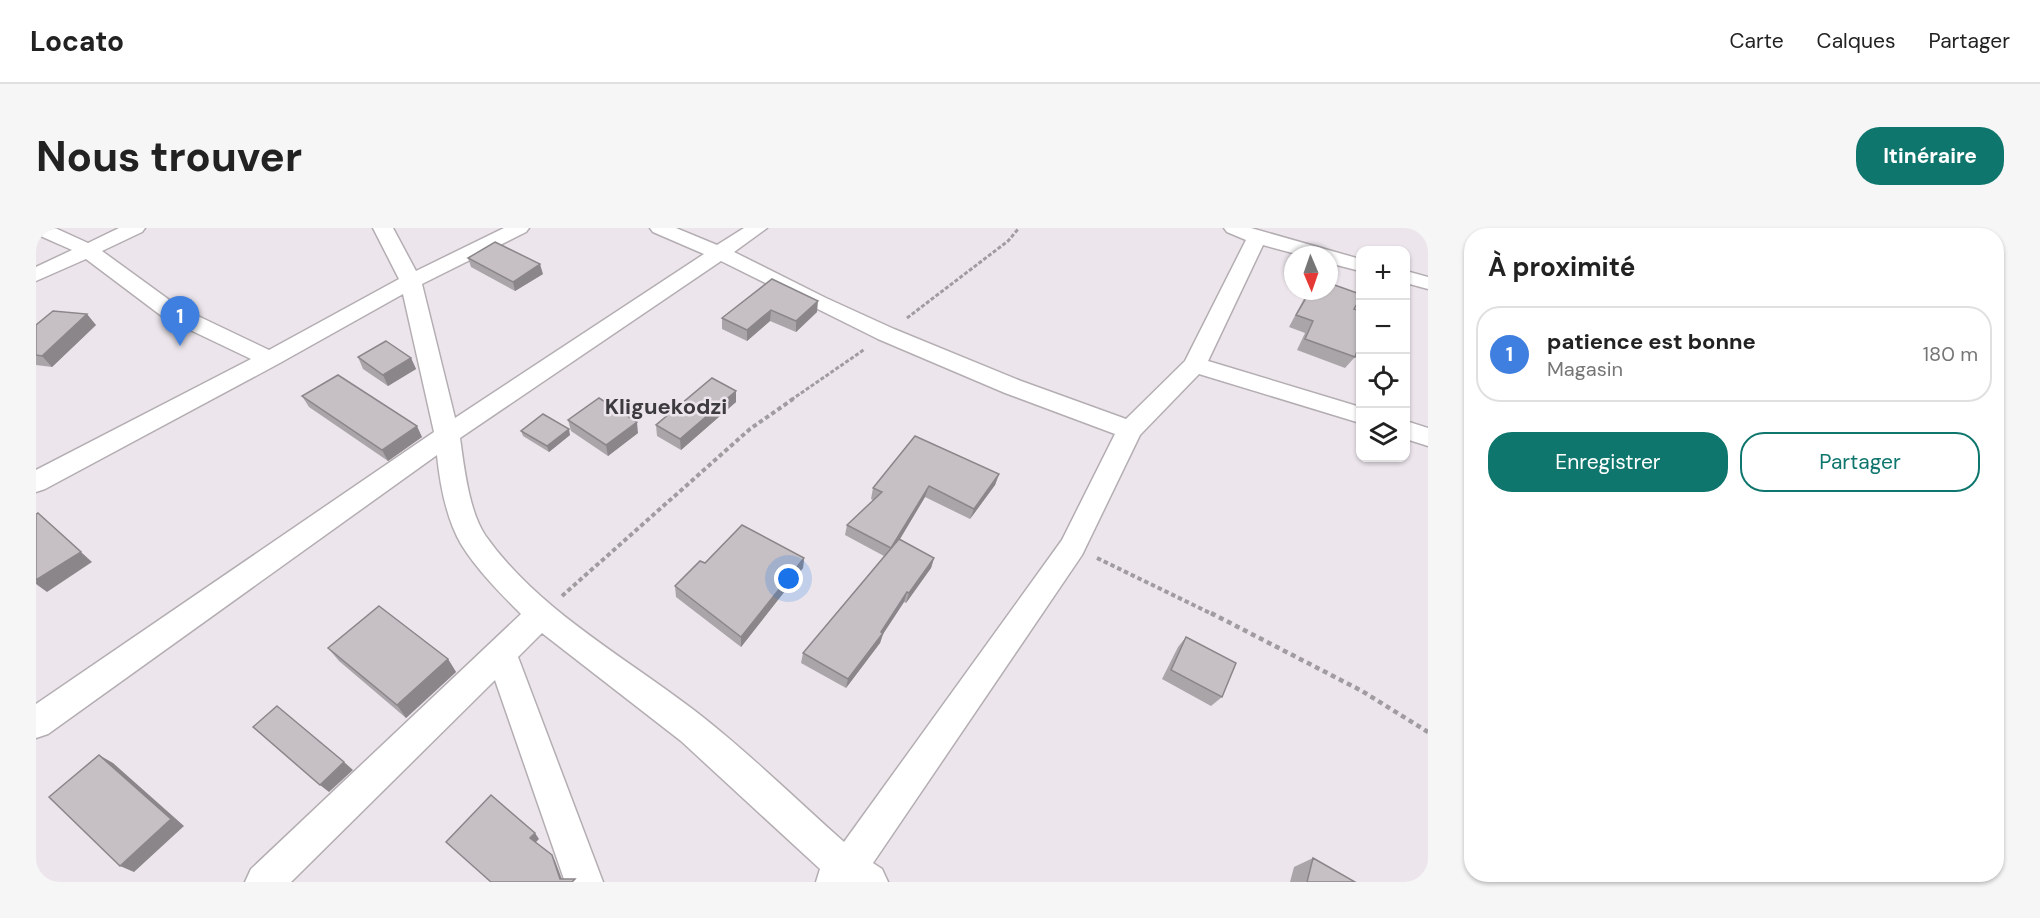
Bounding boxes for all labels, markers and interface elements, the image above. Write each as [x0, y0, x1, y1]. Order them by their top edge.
text: Locato [30, 23, 124, 60]
text: Carte [1729, 27, 1784, 55]
text: Calques [1817, 27, 1895, 55]
text: Partager [1928, 27, 2010, 55]
button: Itinéraire [1856, 127, 2004, 185]
text: Nous trouver [36, 129, 302, 184]
north arrow [1284, 246, 1338, 300]
map controls [1356, 246, 1410, 462]
button: + [1356, 246, 1410, 300]
text: À proximité [1488, 250, 1635, 284]
pin: 1 [160, 296, 200, 346]
button: − [1356, 300, 1410, 354]
text: patience est bonne [1547, 327, 1756, 356]
text: 1 [1506, 341, 1513, 367]
text: 180 m [1923, 341, 1978, 367]
button: locate [1356, 354, 1410, 408]
text: Magasin [1547, 356, 1623, 382]
district label: Kliguekodzi [605, 392, 727, 421]
button: layers [1356, 408, 1410, 462]
button: Enregistrer [1488, 432, 1728, 492]
button: Partager [1740, 432, 1980, 492]
your location [774, 564, 803, 593]

